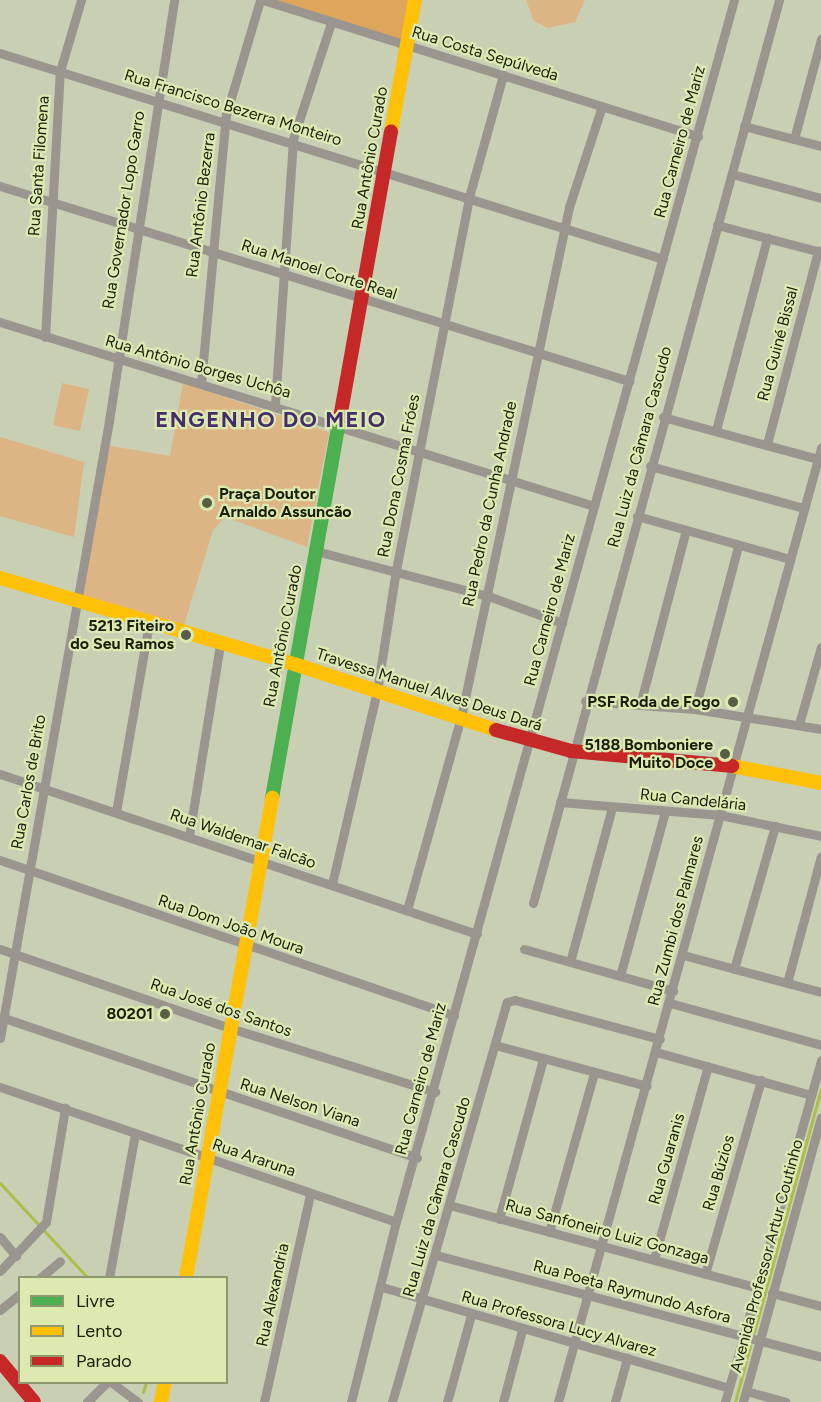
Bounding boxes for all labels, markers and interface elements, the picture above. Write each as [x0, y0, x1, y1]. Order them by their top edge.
street label: Rua Costa Sepúlveda [409, 23, 561, 85]
street label: Rua Carneiro de Mariz [650, 64, 710, 220]
street label: Rua Francisco Bezerra Monteiro [122, 66, 344, 150]
street label: Rua Antônio Curado [348, 85, 392, 231]
street label: Rua Santa Filomena [25, 95, 53, 237]
street label: Rua Governador Lopo Garro [99, 110, 149, 310]
street label: Rua Antônio Bezerra [183, 131, 219, 279]
street label: Rua Manoel Corte Real [239, 236, 399, 304]
street label: Rua Guiné Bissal [754, 285, 802, 403]
street label: Rua Antônio Borges Uchôa [103, 331, 293, 403]
street label: Rua Luiz da Câmara Cascudo [604, 344, 676, 550]
street label: Rua Dona Cosma Fróes [374, 393, 424, 559]
street label: Rua Pedro da Cunha Andrade [459, 399, 521, 609]
district label: ENGENHO DO MEIO [155, 407, 387, 433]
place label: Praça Doutor Arnaldo Assuncão [219, 484, 352, 522]
marker: Praça Doutor Arnaldo Assuncão [200, 496, 214, 510]
street label: Rua Carneiro de Mariz [520, 532, 580, 688]
street label: Rua Antônio Curado [260, 563, 306, 709]
place label: 5213 Fiteiro do Seu Ramos [70, 616, 174, 654]
marker: 5213 Fiteiro do Seu Ramos [179, 628, 193, 642]
street label: Travessa Manuel Alves Deus Dará [314, 644, 544, 736]
place label: PSF Roda de Fogo [587, 692, 720, 712]
marker: PSF Roda de Fogo [724, 693, 742, 711]
street label: Rua Carlos de Brito [8, 713, 50, 851]
place label: 5188 Bomboniere Muito Doce [585, 735, 713, 773]
marker: 5188 Bomboniere Muito Doce [718, 747, 732, 761]
street label: Rua Candelária [639, 785, 747, 815]
street label: Rua Waldemar Falcão [168, 805, 318, 873]
street label: Rua Zumbi dos Palmares [644, 834, 708, 1008]
street label: Rua Dom João Moura [155, 891, 307, 959]
street label: Rua José dos Santos [148, 975, 294, 1041]
street label: Rua Carneiro de Mariz [391, 1001, 451, 1157]
place label: 80201 [106, 1004, 153, 1024]
marker: 80201 [158, 1007, 172, 1021]
street label: Rua Antônio Curado [176, 1041, 220, 1187]
street label: Rua Nelson Viana [237, 1075, 363, 1131]
street label: Rua Luiz da Câmara Cascudo [399, 1095, 475, 1299]
street label: Rua Guaranis [645, 1111, 689, 1207]
street label: Rua Búzios [699, 1133, 739, 1213]
street label: Rua Araruna [210, 1135, 298, 1181]
street label: Avenida Professor Artur Coutinho [727, 1137, 807, 1375]
street label: Rua Sanfoneiro Luiz Gonzaga [503, 1196, 711, 1268]
street label: Rua Alexandria [253, 1241, 293, 1349]
street label: Rua Poeta Raymundo Asfora [531, 1256, 733, 1328]
legend [18, 1276, 228, 1384]
street label: Rua Professora Lucy Alvarez [459, 1287, 659, 1361]
text: Livre [76, 1290, 115, 1312]
text: Lento [76, 1320, 122, 1342]
text: Parado [76, 1350, 132, 1372]

